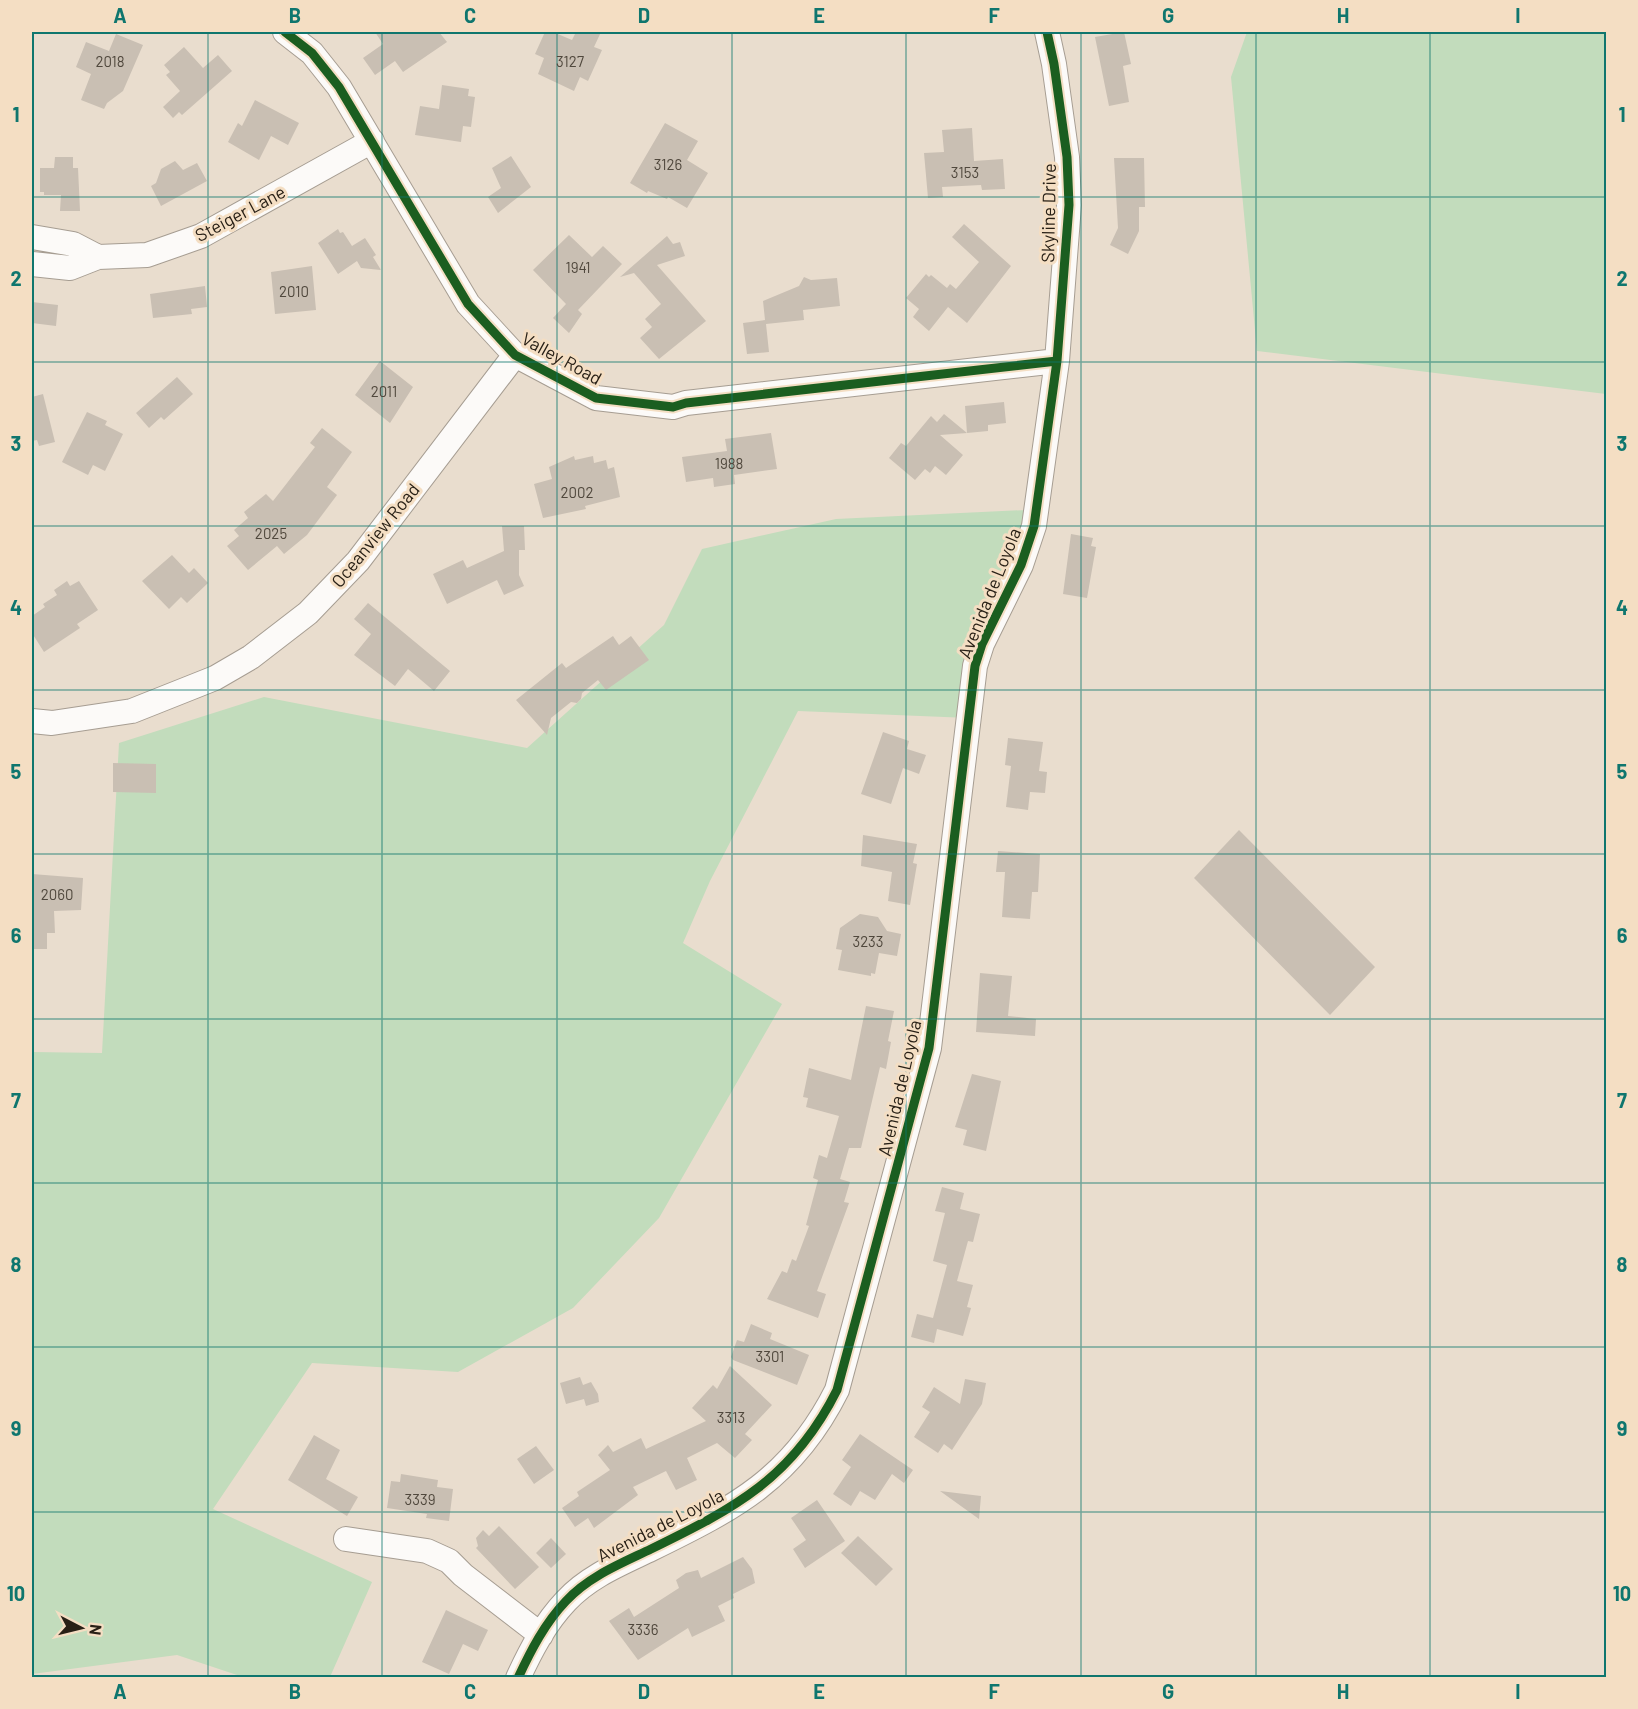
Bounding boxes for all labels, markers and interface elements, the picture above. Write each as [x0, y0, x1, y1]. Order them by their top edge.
text: A [113, 3, 127, 27]
text: B [289, 3, 301, 27]
text: C [464, 3, 476, 27]
text: D [638, 3, 650, 27]
text: E [813, 3, 825, 27]
text: F [988, 3, 1000, 27]
text: G [1162, 3, 1174, 27]
text: H [1337, 3, 1349, 27]
text: I [1515, 3, 1521, 27]
house number: 2018 [95, 52, 125, 70]
house number: 3127 [556, 52, 584, 70]
text: 1 [12, 102, 20, 126]
text: 1 [1618, 102, 1626, 126]
house number: 3126 [654, 155, 682, 173]
house number: 3153 [951, 163, 979, 181]
street label: Skyline Drive [1036, 163, 1060, 263]
street label: Steiger Lane [191, 180, 289, 246]
house number: 1941 [565, 258, 591, 276]
text: 2 [10, 266, 22, 290]
text: 2 [1616, 266, 1628, 290]
house number: 2010 [279, 282, 309, 300]
street label: Valley Road [518, 327, 606, 389]
house number: 2011 [371, 382, 397, 400]
text: 3 [11, 431, 21, 455]
text: 3 [1617, 431, 1627, 455]
house number: 1988 [715, 454, 743, 472]
street label: Oceanview Road [326, 478, 424, 592]
house number: 2002 [560, 483, 594, 501]
house number: 2025 [255, 524, 287, 542]
street label: Avenida de Loyola [953, 524, 1025, 662]
text: 4 [10, 595, 22, 619]
text: 4 [1616, 595, 1628, 619]
text: 5 [11, 759, 22, 783]
text: 5 [1617, 759, 1628, 783]
house number: 2060 [41, 885, 73, 903]
text: 6 [11, 923, 22, 947]
text: 6 [1617, 923, 1628, 947]
house number: 3233 [852, 932, 884, 950]
street label: Avenida de Loyola [873, 1018, 925, 1158]
text: 7 [11, 1088, 21, 1112]
text: 7 [1617, 1088, 1627, 1112]
text: 8 [11, 1252, 22, 1276]
text: 8 [1617, 1252, 1628, 1276]
house number: 3301 [756, 1347, 784, 1365]
house number: 3313 [717, 1408, 745, 1426]
text: 9 [11, 1416, 21, 1440]
text: 9 [1617, 1416, 1627, 1440]
street label: Avenida de Loyola [593, 1484, 727, 1566]
house number: 3339 [405, 1490, 436, 1508]
text: 10 [7, 1581, 25, 1605]
text: 10 [1613, 1581, 1631, 1605]
north arrow [51, 1598, 111, 1658]
house number: 3336 [628, 1620, 658, 1638]
text: N [86, 1623, 106, 1636]
text: A [113, 1679, 127, 1703]
text: B [289, 1679, 301, 1703]
text: C [464, 1679, 476, 1703]
text: D [638, 1679, 650, 1703]
text: E [813, 1679, 825, 1703]
text: F [988, 1679, 1000, 1703]
text: G [1162, 1679, 1174, 1703]
text: H [1337, 1679, 1349, 1703]
text: I [1515, 1679, 1521, 1703]

